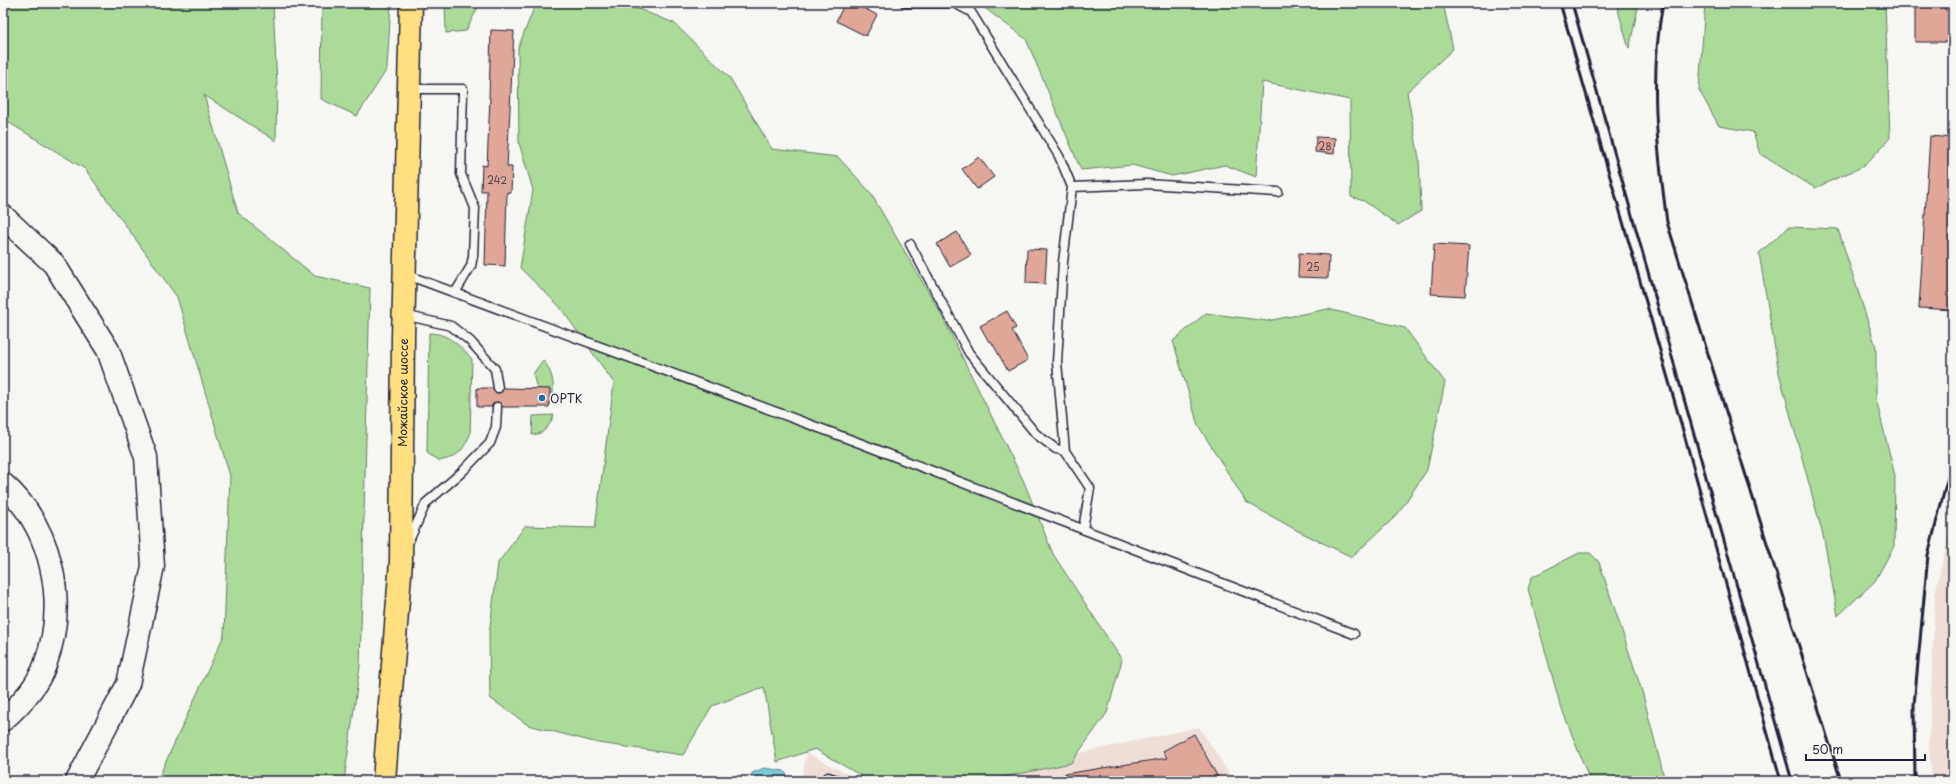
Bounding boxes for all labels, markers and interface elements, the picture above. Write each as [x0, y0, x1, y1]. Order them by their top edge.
house number: 28 [1318, 138, 1332, 153]
house number: 242 [487, 172, 507, 187]
house number: 25 [1306, 259, 1320, 274]
street label: Можайское шоссе [393, 338, 412, 447]
place label: ОРТК [550, 389, 583, 407]
marker: ОРТК [537, 393, 547, 403]
scale bar [1806, 736, 1925, 762]
text: 50 m [1812, 740, 1843, 758]

